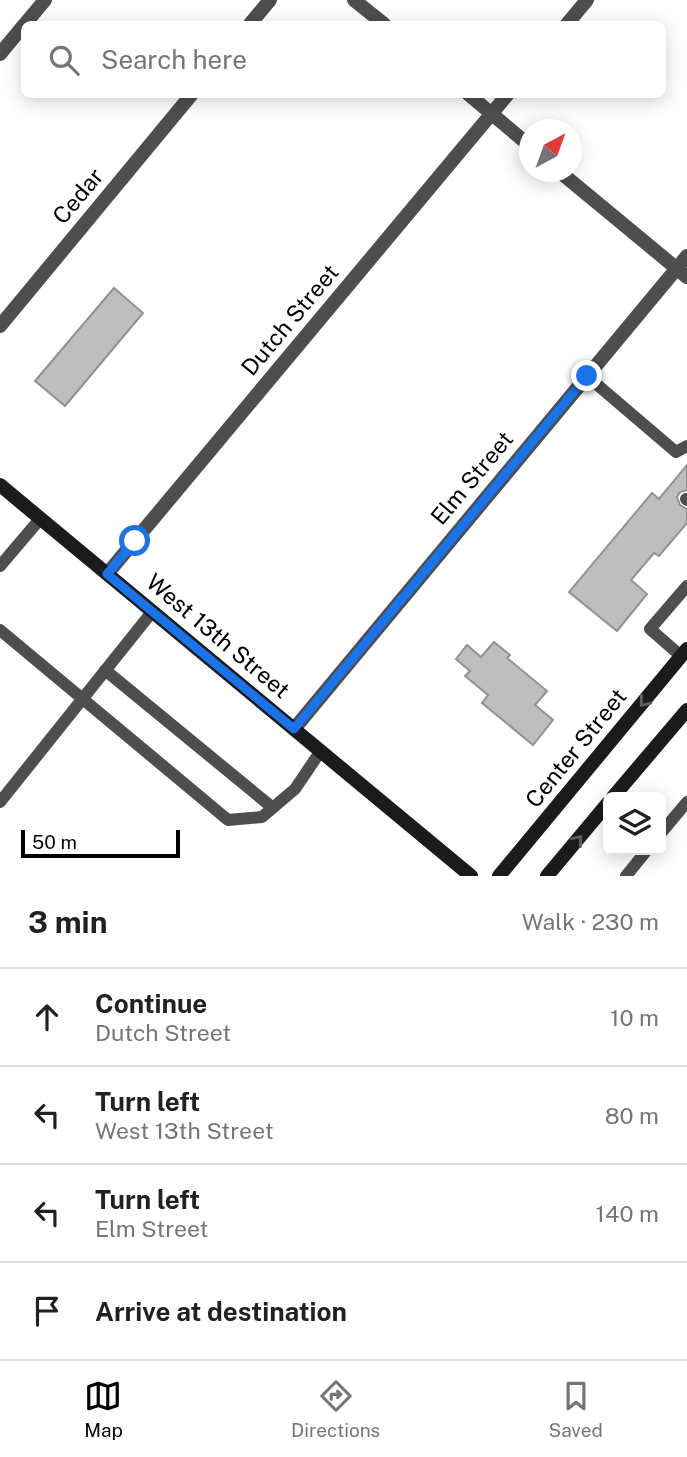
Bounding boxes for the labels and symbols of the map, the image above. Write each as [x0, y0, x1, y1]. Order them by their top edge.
north arrow [519, 119, 582, 182]
street label: Cedar [47, 162, 109, 229]
street label: Dutch Street [235, 259, 344, 381]
route end [571, 360, 602, 391]
street label: Elm Street [425, 426, 518, 530]
route start [119, 525, 150, 556]
street label: West 13th Street [141, 568, 295, 703]
street label: Center Street [519, 683, 632, 813]
one-way arrow [639, 694, 652, 706]
scale bar [21, 827, 180, 859]
one-way arrow [570, 835, 582, 848]

